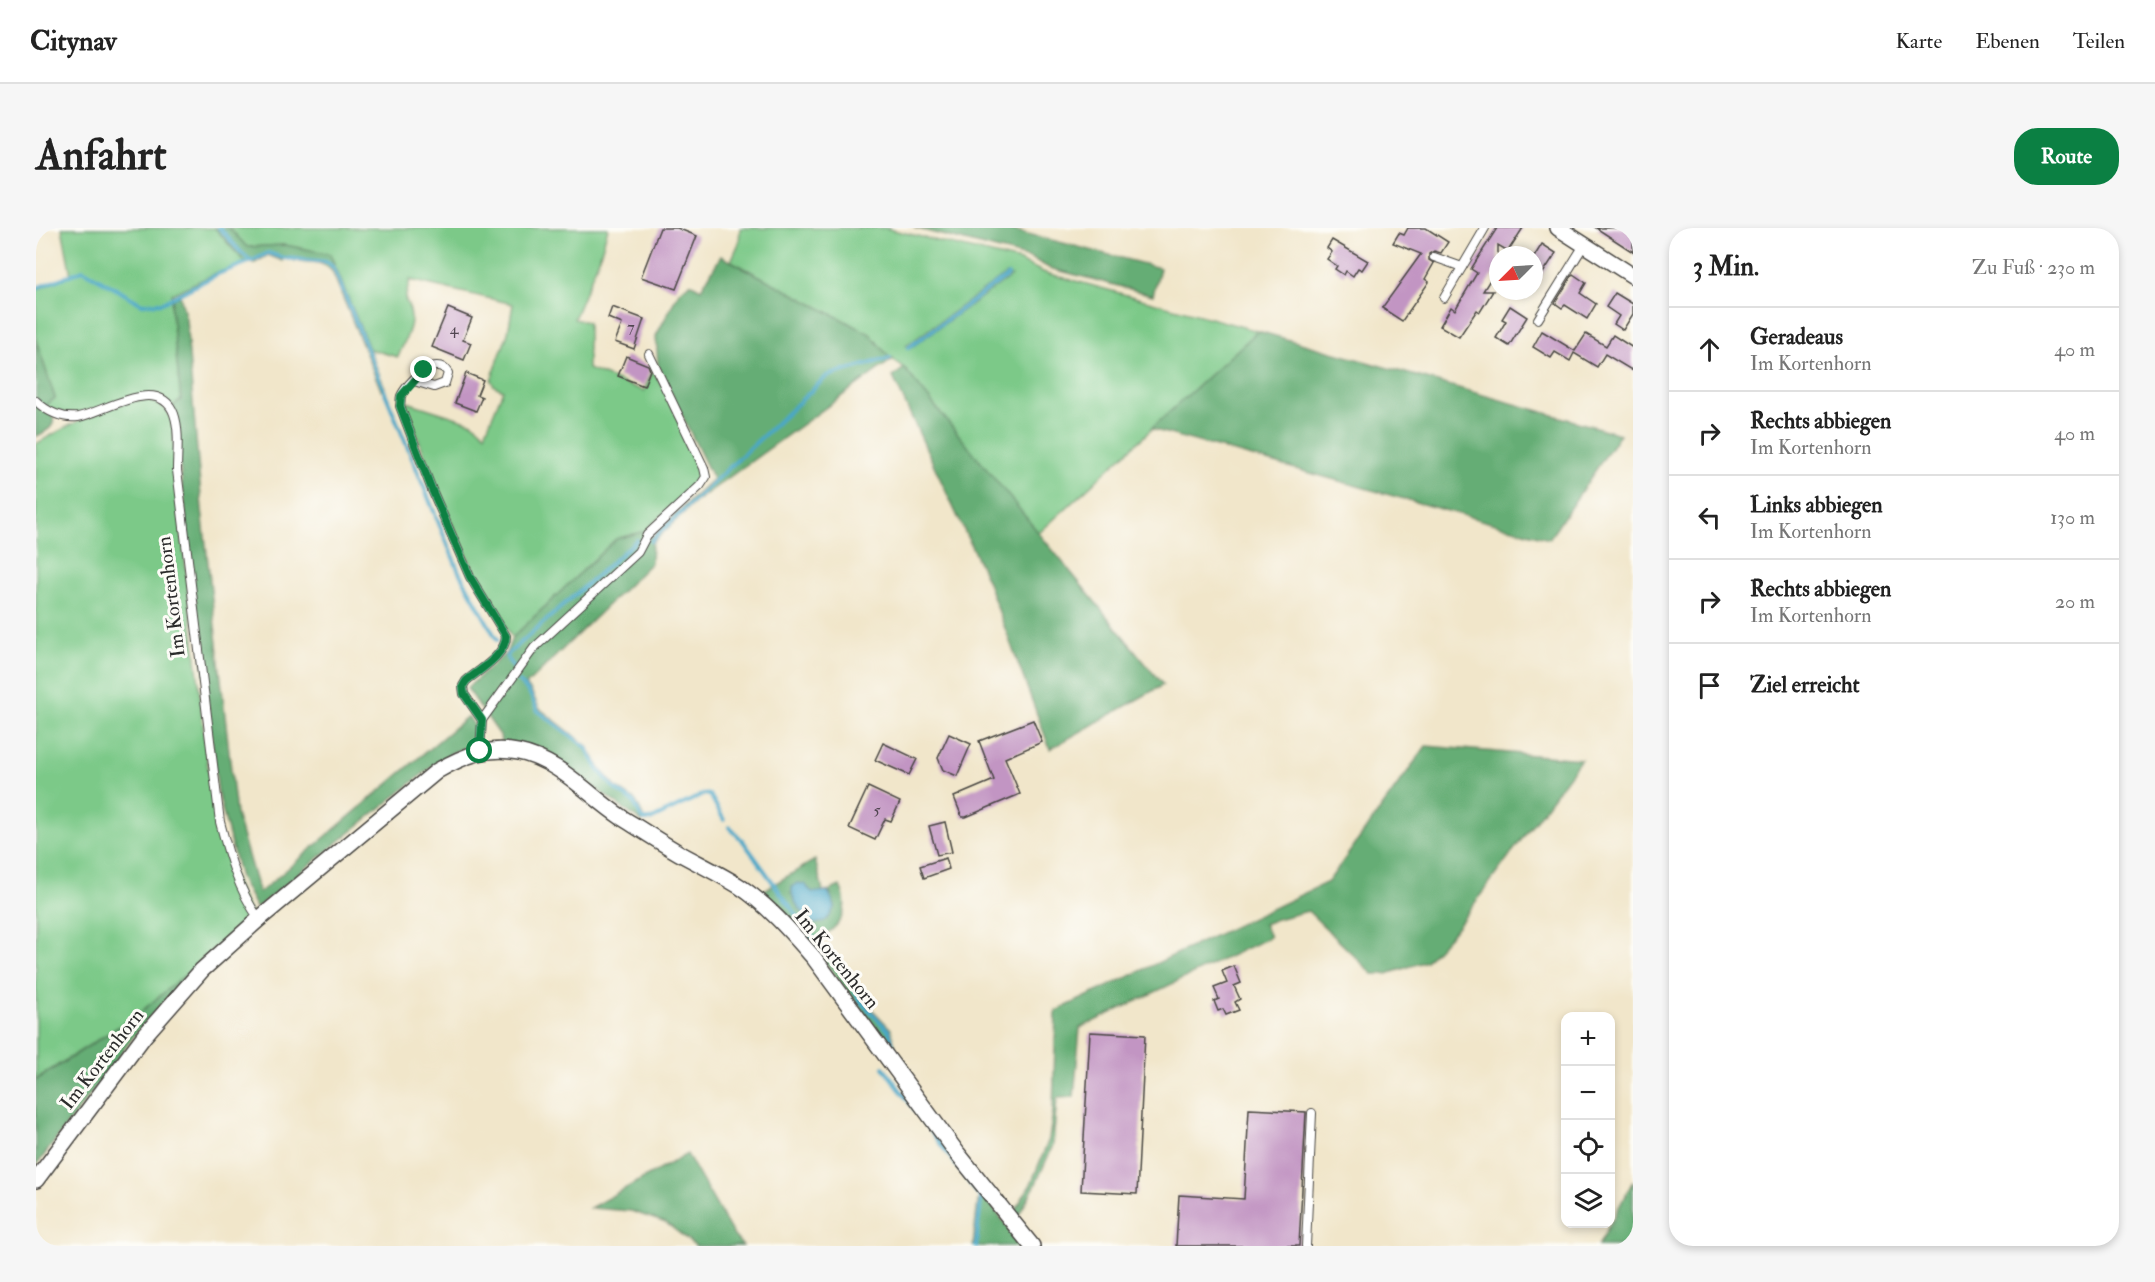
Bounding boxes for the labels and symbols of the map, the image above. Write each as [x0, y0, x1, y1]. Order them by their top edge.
north arrow [1489, 246, 1543, 300]
house number: 7 [627, 317, 635, 337]
house number: 4 [450, 319, 460, 339]
route end [410, 356, 436, 382]
street label: Im Kortenhorn [151, 535, 191, 659]
route start [466, 737, 492, 763]
house number: 5 [873, 800, 881, 820]
street label: Im Kortenhorn [789, 904, 885, 1014]
street label: Im Kortenhorn [55, 1003, 149, 1115]

